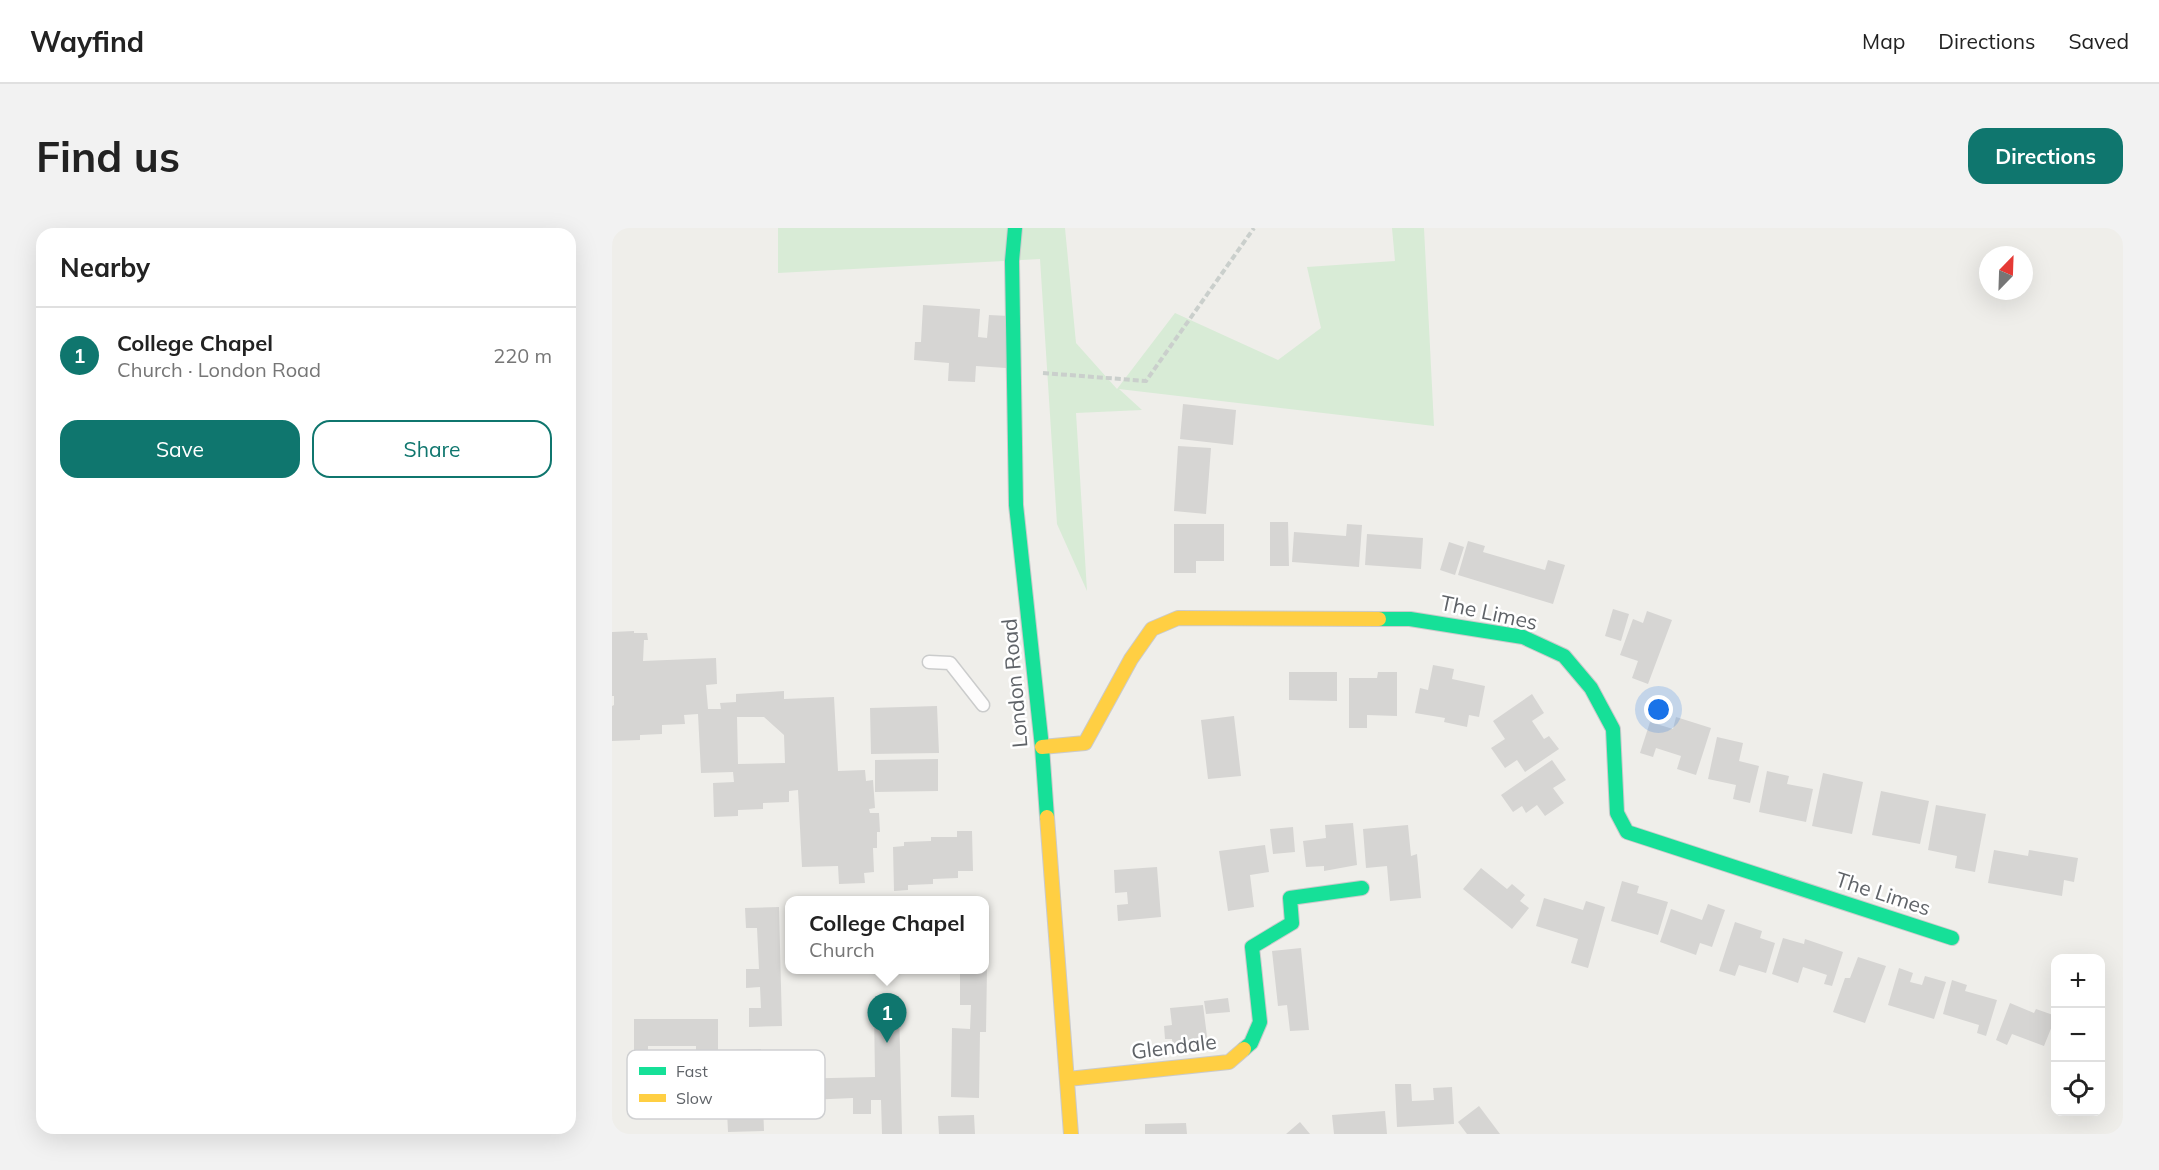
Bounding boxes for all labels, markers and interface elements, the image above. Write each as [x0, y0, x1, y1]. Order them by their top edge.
text: Wayfind [30, 24, 144, 59]
text: Map [1862, 28, 1905, 54]
text: Directions [1938, 28, 2035, 54]
text: Saved [2068, 28, 2129, 54]
button: Directions [1968, 128, 2123, 184]
text: Find us [36, 130, 180, 183]
north arrow [1979, 246, 2033, 300]
text: Nearby [60, 251, 150, 284]
text: College Chapel [117, 329, 273, 357]
text: 1 [74, 343, 86, 368]
text: 220 m [493, 343, 552, 368]
text: Church · London Road [117, 357, 321, 382]
button: Save [60, 420, 300, 478]
button: Share [312, 420, 552, 478]
street label: The Limes [1438, 589, 1540, 635]
street label: London Road [995, 617, 1033, 749]
your location [1644, 695, 1673, 724]
street label: The Limes [1832, 865, 1934, 921]
popup [785, 896, 989, 974]
text: College Chapel [809, 909, 965, 937]
text: Church [809, 937, 875, 962]
map controls [2051, 954, 2105, 1116]
button: + [2051, 954, 2105, 1008]
pin: 1 [868, 994, 906, 1043]
button: − [2051, 1008, 2105, 1062]
street label: Glendale [1130, 1028, 1218, 1064]
legend [627, 1050, 825, 1119]
text: Fast [676, 1061, 708, 1081]
button: locate [2051, 1062, 2105, 1116]
text: Slow [676, 1088, 713, 1108]

